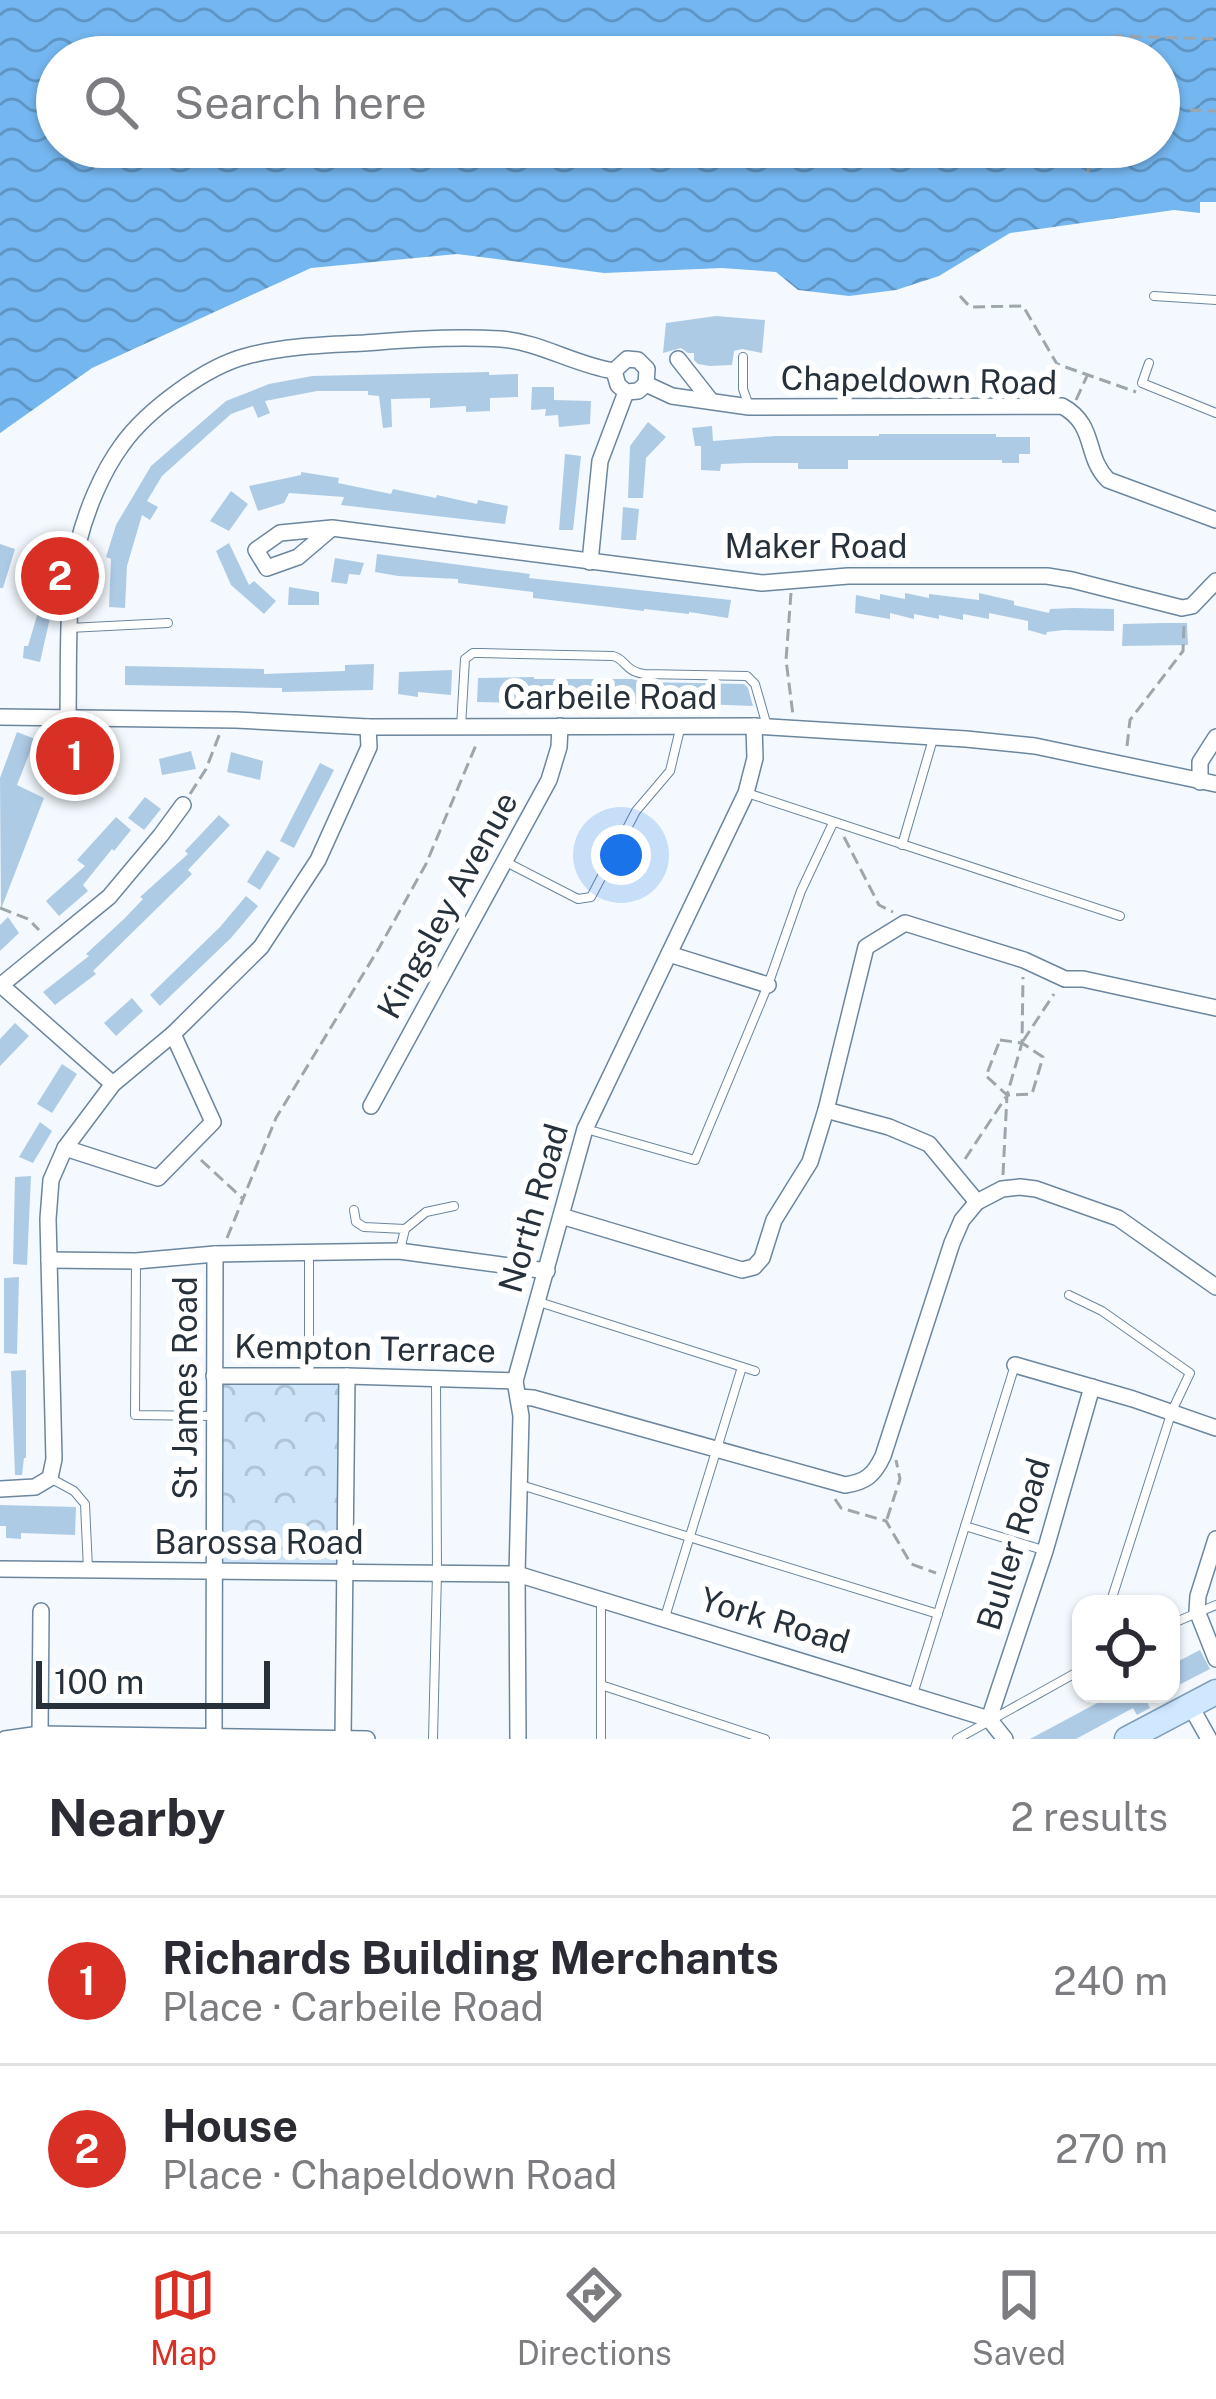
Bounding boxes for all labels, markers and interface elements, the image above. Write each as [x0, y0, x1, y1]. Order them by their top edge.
search box [36, 36, 1180, 168]
icon: search [78, 69, 144, 135]
text: Search here [174, 76, 427, 129]
street label: Chapeldown Road [780, 359, 1058, 401]
street label: Maker Road [725, 527, 907, 565]
pin: 2 [21, 531, 99, 621]
street label: Carbeile Road [503, 678, 717, 716]
pin: 1 [36, 711, 114, 801]
street label: Kingsley Avenue [369, 785, 525, 1025]
your location [591, 825, 651, 885]
street label: North Road [491, 1119, 575, 1297]
street label: St James Road [166, 1276, 204, 1500]
street label: Kempton Terrace [234, 1327, 496, 1369]
street label: Buller Road [969, 1453, 1057, 1635]
street label: Barossa Road [154, 1523, 364, 1561]
street label: York Road [696, 1579, 854, 1661]
map controls [1072, 1595, 1180, 1703]
button: locate [1072, 1595, 1180, 1703]
scale bar [36, 1655, 270, 1708]
text: 100 m [54, 1663, 144, 1701]
text: Nearby [48, 1788, 225, 1847]
text: 2 results [1011, 1794, 1168, 1840]
text: Richards Building Merchants [162, 1931, 779, 1984]
text: 1 [79, 1958, 95, 2004]
text: 240 m [1053, 1958, 1168, 2004]
text: Place · Carbeile Road [162, 1984, 544, 2030]
text: House [162, 2099, 298, 2152]
text: 2 [75, 2126, 99, 2172]
text: 270 m [1055, 2126, 1168, 2172]
text: Place · Chapeldown Road [162, 2152, 617, 2198]
tab: Map [150, 2262, 217, 2372]
tab: Directions [517, 2262, 672, 2372]
tab: Saved [972, 2262, 1066, 2372]

